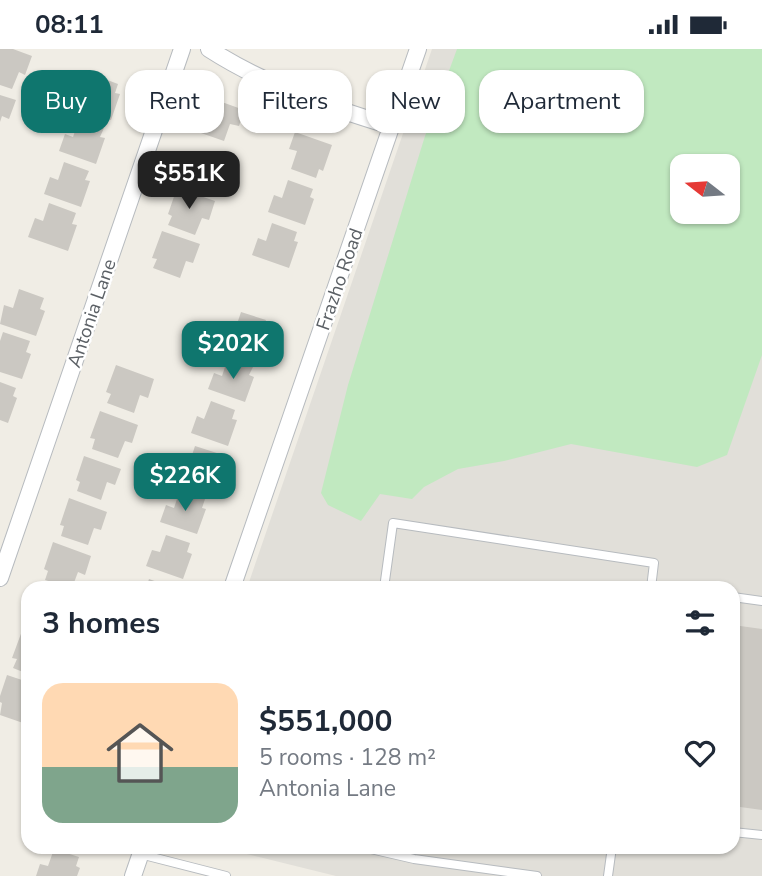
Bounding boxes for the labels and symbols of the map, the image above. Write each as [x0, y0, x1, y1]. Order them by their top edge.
pin: $551K [140, 151, 238, 211]
north arrow [670, 154, 740, 224]
street label: Frazho Road [310, 225, 370, 334]
street label: Antonia Lane [61, 256, 123, 371]
pin: $202K [184, 321, 282, 381]
pin: $226K [136, 454, 234, 513]

